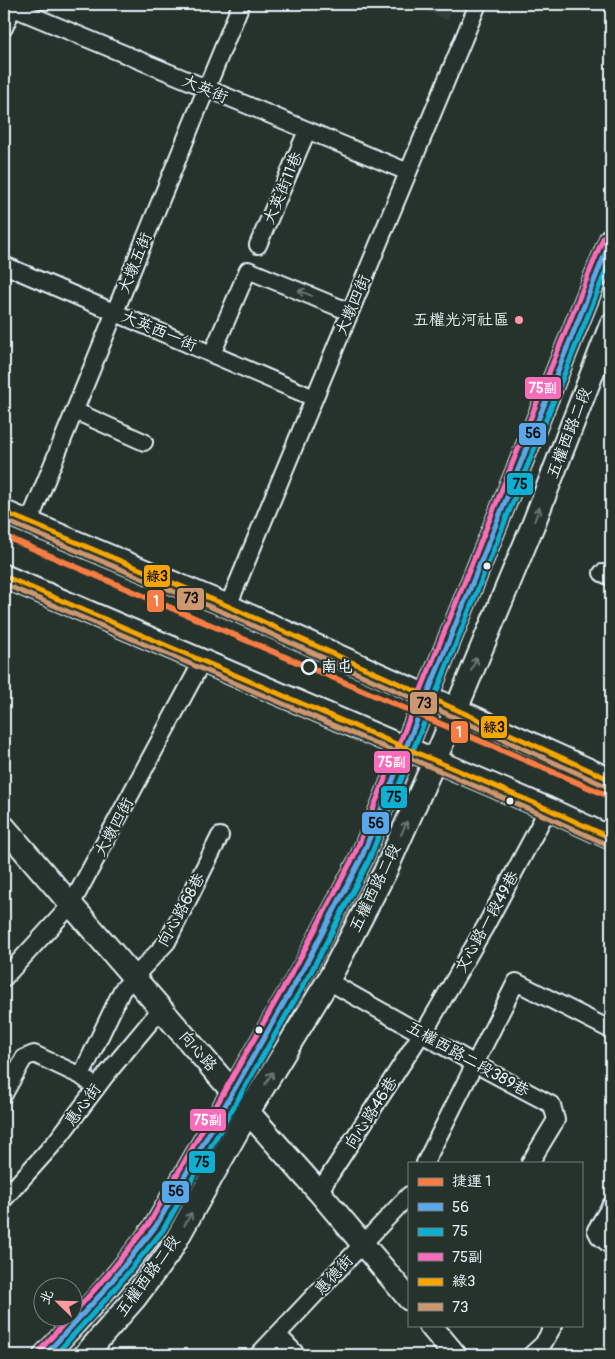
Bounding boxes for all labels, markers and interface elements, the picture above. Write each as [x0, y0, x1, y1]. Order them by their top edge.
street label: 大英街 [179, 70, 231, 108]
street label: 大英街11巷 [259, 149, 307, 227]
street label: 大墩五街 [114, 230, 156, 296]
street label: 大墩四街 [331, 272, 375, 338]
one-way arrow [298, 288, 313, 298]
street label: 大英西一街 [118, 306, 200, 356]
place label: 五權光河社區 [413, 310, 509, 330]
marker: 五權光河社區 [513, 314, 525, 326]
line badge: 75副 [524, 376, 562, 400]
text: 75副 [529, 380, 558, 397]
street label: 五權西路二段 [542, 385, 596, 481]
line badge: 56 [518, 422, 547, 446]
text: 56 [525, 425, 541, 442]
line badge: 75 [506, 472, 534, 496]
text: 75 [513, 476, 528, 493]
one-way arrow [533, 507, 543, 522]
unlabelled marker [482, 561, 492, 571]
line badge: 綠3 [143, 564, 171, 588]
text: 綠3 [146, 568, 168, 585]
line badge: 73 [176, 587, 205, 611]
line badge: 1 [146, 589, 165, 613]
text: 73 [183, 590, 199, 607]
text: 1 [153, 593, 159, 610]
place label: 南屯 [321, 657, 353, 677]
one-way arrow [470, 657, 480, 672]
marker: 南屯 [301, 659, 317, 675]
line badge: 73 [409, 691, 438, 715]
text: 73 [416, 695, 432, 712]
line badge: 綠3 [480, 715, 508, 739]
text: 綠3 [483, 719, 505, 736]
line badge: 1 [450, 720, 469, 744]
text: 1 [456, 724, 462, 741]
line badge: 75副 [373, 750, 411, 774]
text: 75副 [378, 754, 407, 771]
line badge: 75 [380, 785, 408, 809]
text: 75 [387, 789, 402, 806]
street label: 大墩四街 [90, 794, 138, 860]
unlabelled marker [505, 796, 515, 806]
line badge: 56 [361, 811, 390, 835]
text: 56 [368, 815, 384, 832]
one-way arrow [400, 821, 410, 836]
street label: 五權西路二段 [345, 840, 405, 936]
street label: 文心路一段49巷 [451, 868, 523, 976]
street label: 向心路68巷 [153, 870, 209, 950]
street label: 五權西路二段389巷 [403, 1017, 533, 1101]
unlabelled marker [254, 1025, 264, 1035]
street label: 向心路 [175, 1026, 221, 1076]
one-way arrow [264, 1071, 274, 1085]
street label: 向心路46巷 [340, 1073, 402, 1153]
street label: 惠心街 [61, 1080, 105, 1130]
line badge: 75副 [189, 1108, 227, 1132]
text: 75副 [194, 1112, 223, 1129]
line badge: 75 [188, 1150, 216, 1174]
text: 75 [195, 1154, 210, 1171]
legend [408, 1162, 582, 1326]
text: 捷運 1 [452, 1172, 491, 1191]
line badge: 56 [161, 1180, 190, 1204]
text: 56 [168, 1183, 184, 1200]
text: 56 [452, 1198, 469, 1217]
one-way arrow [184, 1212, 193, 1227]
text: 75 [452, 1222, 468, 1241]
street label: 五權西路二段 [112, 1231, 184, 1321]
text: 75副 [452, 1248, 483, 1267]
street label: 惠德街 [310, 1251, 358, 1299]
text: 綠3 [452, 1272, 475, 1291]
north arrow [32, 1276, 82, 1326]
text: 北 [36, 1287, 57, 1307]
text: 73 [452, 1298, 468, 1317]

